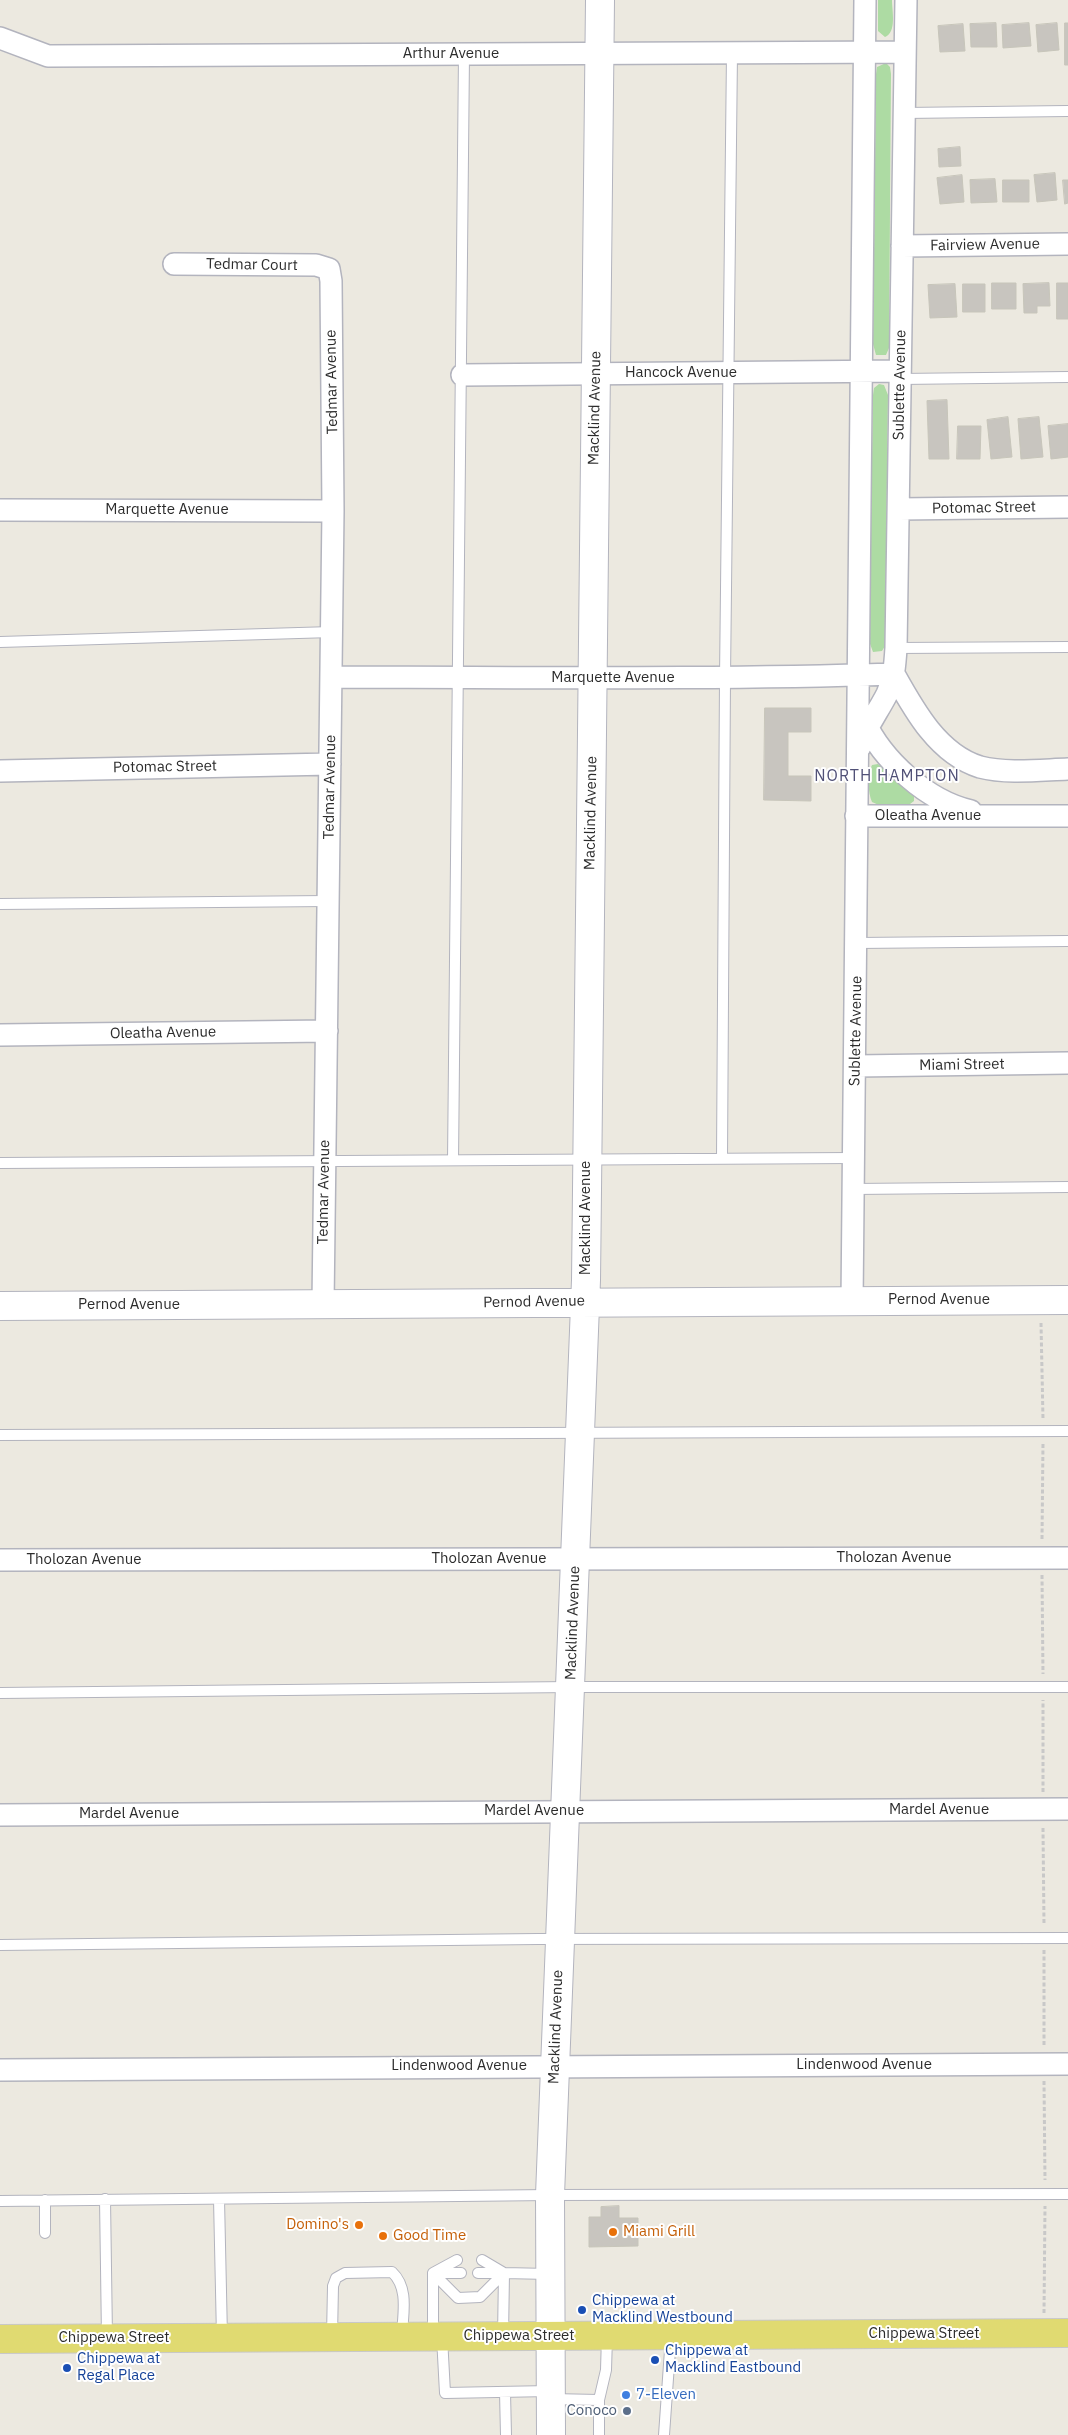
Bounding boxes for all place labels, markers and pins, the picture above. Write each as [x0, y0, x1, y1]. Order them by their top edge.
place label: Domino's [286, 2216, 349, 2234]
marker: Domino's [353, 2219, 365, 2231]
place label: Miami Grill [623, 2223, 695, 2241]
marker: Miami Grill [607, 2226, 619, 2238]
place label: Good Time [393, 2227, 466, 2245]
marker: Good Time [377, 2230, 389, 2242]
place label: Chippewa at Macklind Westbound [592, 2292, 733, 2327]
marker: Chippewa at Macklind Westbound [576, 2304, 588, 2316]
place label: Chippewa at Macklind Eastbound [665, 2342, 801, 2377]
place label: Chippewa at Regal Place [77, 2350, 160, 2385]
marker: Chippewa at Macklind Eastbound [649, 2354, 661, 2366]
marker: Chippewa at Regal Place [61, 2362, 73, 2374]
place label: 7-Eleven [636, 2386, 696, 2404]
marker: 7-Eleven [620, 2389, 632, 2401]
place label: Conoco [567, 2402, 617, 2420]
marker: Conoco [621, 2405, 633, 2417]

